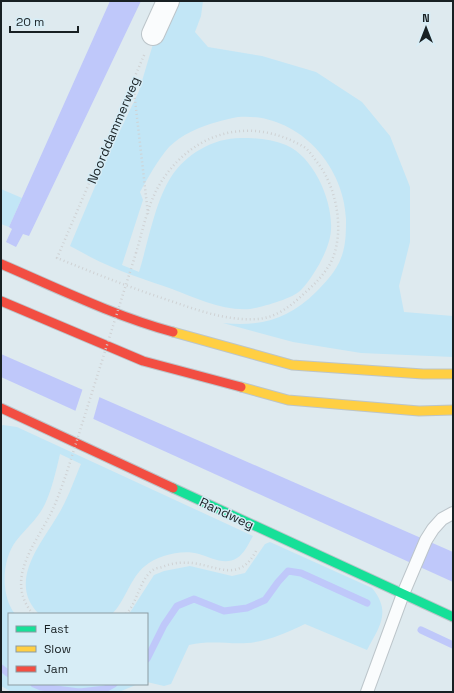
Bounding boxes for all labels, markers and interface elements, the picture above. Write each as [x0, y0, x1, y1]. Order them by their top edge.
scale bar [10, 8, 78, 34]
north arrow [406, 8, 446, 48]
text: N [422, 11, 430, 25]
text: 20 m [16, 14, 44, 30]
street label: Noorddammerweg [83, 74, 144, 186]
street label: Randweg [197, 493, 257, 533]
legend [8, 613, 148, 685]
text: Fast [44, 621, 69, 637]
text: Slow [44, 641, 71, 657]
text: Jam [44, 661, 68, 677]

